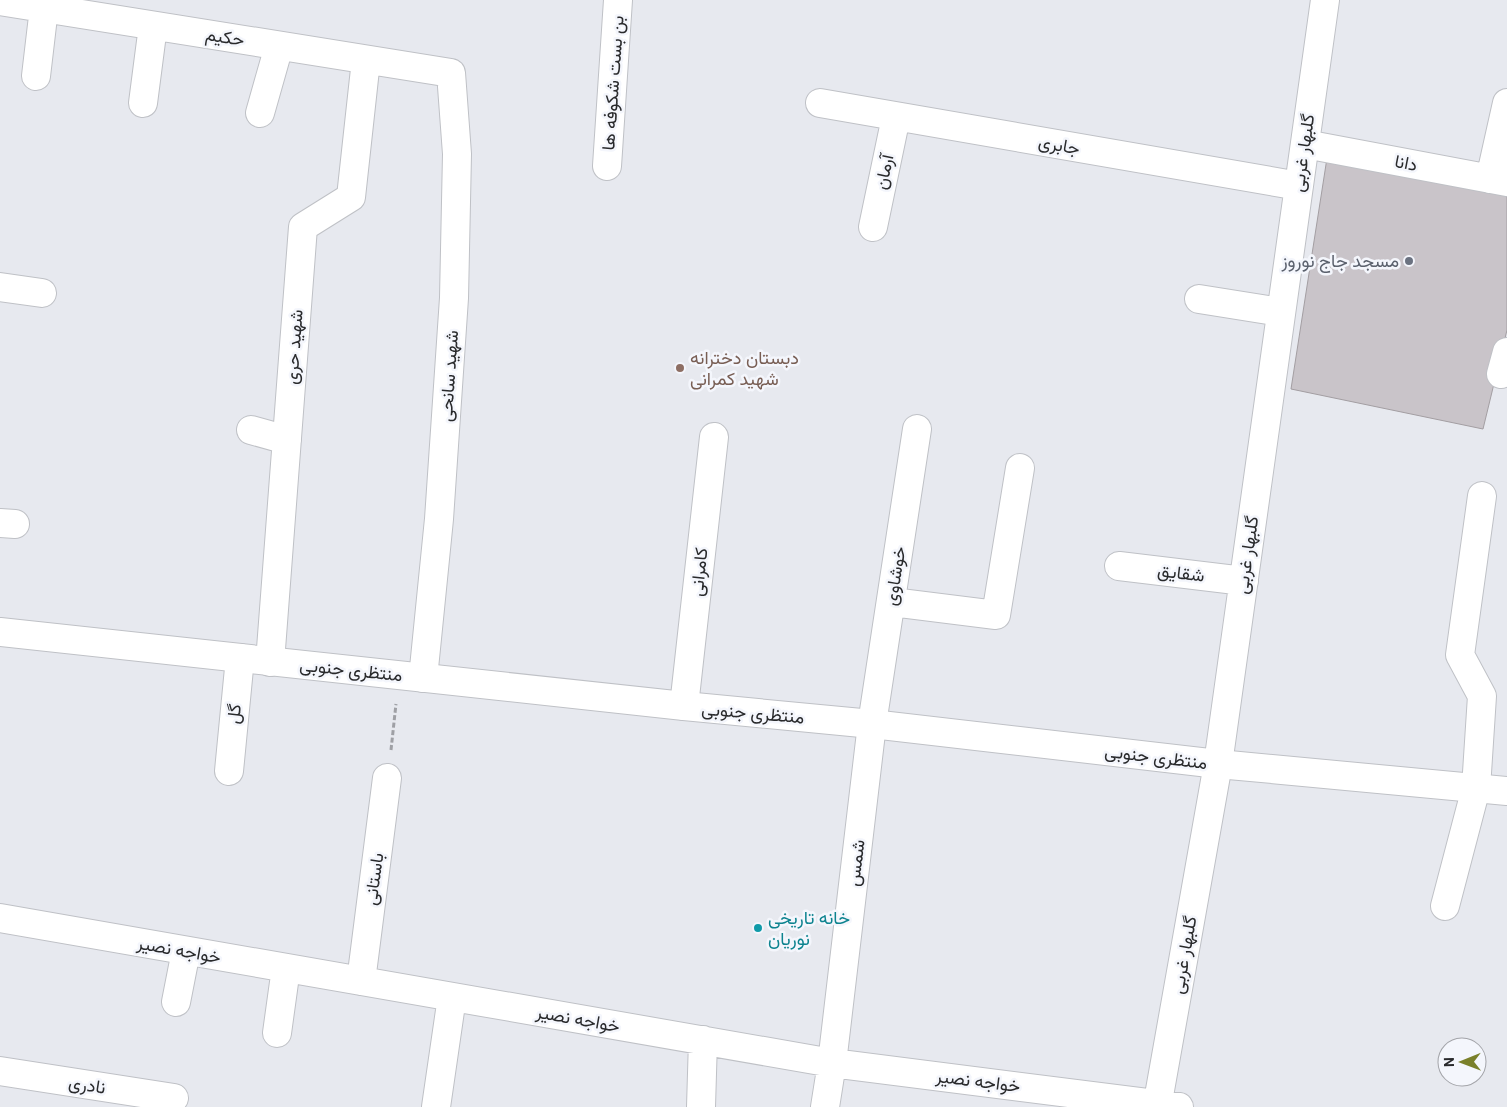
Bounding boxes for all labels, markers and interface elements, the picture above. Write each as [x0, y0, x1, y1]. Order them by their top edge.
street label: بن بست شکوفه ها [597, 15, 629, 151]
street label: حکیم [204, 23, 246, 52]
street label: گلبهار غربی [1287, 112, 1319, 194]
street label: جابری [1037, 131, 1081, 159]
street label: دانا [1393, 150, 1419, 175]
street label: آرمان [870, 151, 899, 192]
place label: مسجد جاج نوروز [1280, 250, 1399, 273]
marker: مسجد جاج نوروز [1403, 255, 1415, 267]
street label: شهید حری [280, 309, 308, 385]
street label: شهید سانحی [435, 329, 463, 423]
place label: دبستان دخترانه شهید کمرانی [690, 347, 799, 390]
marker: دبستان دخترانه شهید کمرانی [674, 362, 686, 374]
street label: گلبهار غربی [1231, 514, 1263, 596]
street label: خوشاوی [879, 545, 911, 607]
street label: کامرانی [685, 546, 713, 598]
street label: شقایق [1156, 559, 1206, 587]
street label: منتظری جنوبی [299, 654, 403, 686]
street label: منتظری جنوبی [701, 698, 805, 728]
street label: گل [222, 703, 246, 725]
street label: منتظری جنوبی [1103, 740, 1209, 774]
street label: شمس [842, 838, 870, 888]
street label: باستانی [359, 851, 389, 907]
place label: خانه تاریخی نوریان [768, 907, 850, 950]
street label: گلبهار غربی [1166, 914, 1202, 996]
marker: خانه تاریخی نوریان [752, 922, 764, 934]
street label: خواجه نصیر [134, 932, 223, 968]
street label: خواجه نصیر [533, 1001, 622, 1037]
north arrow [1437, 1037, 1487, 1087]
text: N [1441, 1057, 1457, 1067]
street label: خواجه نصیر [934, 1065, 1021, 1097]
street label: نادری [67, 1071, 107, 1099]

